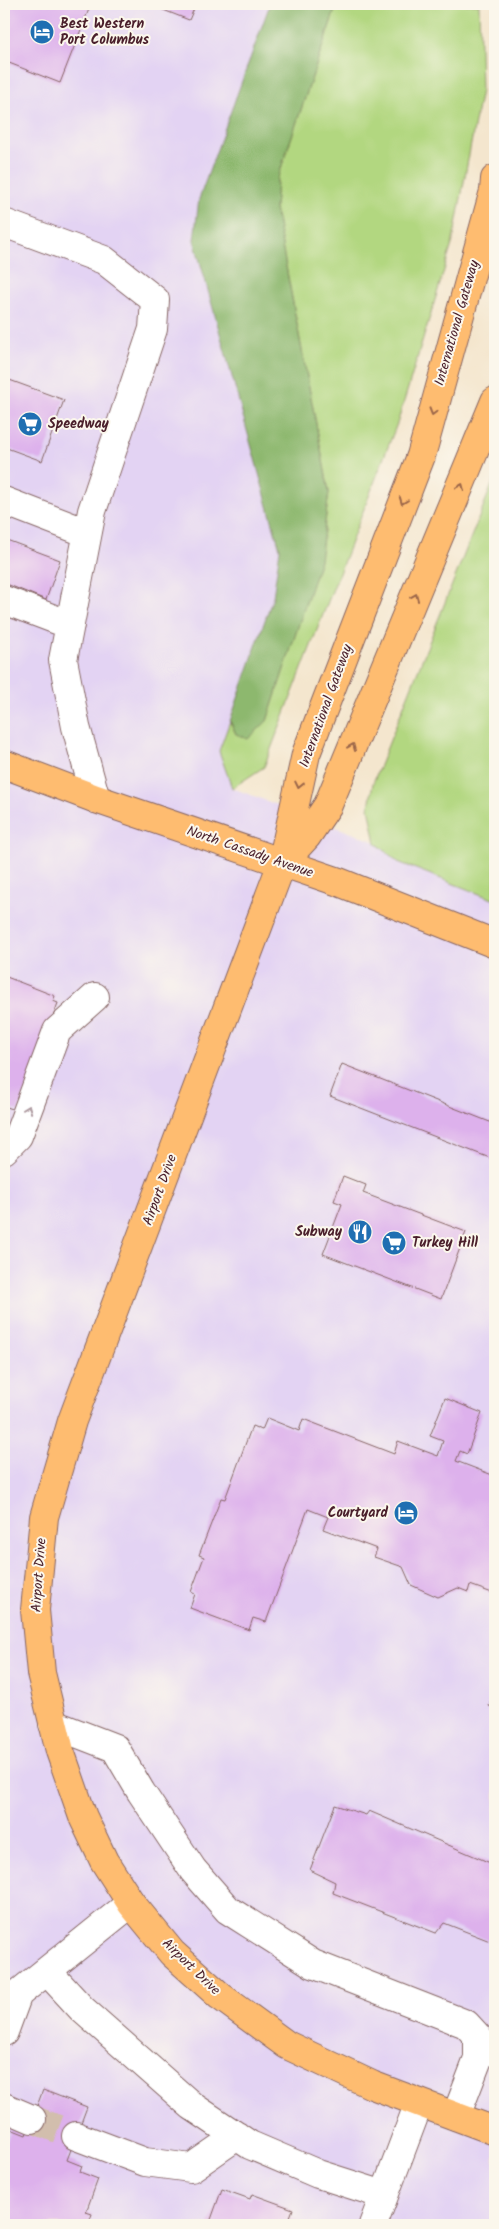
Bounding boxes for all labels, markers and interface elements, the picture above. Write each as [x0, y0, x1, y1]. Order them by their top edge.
place label: Best Western Port Columbus [60, 13, 150, 51]
hotel icon: Best Western Port Columbus [29, 19, 55, 45]
street label: International Gateway [429, 257, 486, 388]
one-way arrow [428, 407, 438, 415]
supermarket icon: Speedway [17, 411, 43, 437]
place label: Speedway [48, 413, 110, 435]
one-way arrow [454, 483, 465, 492]
one-way arrow [399, 496, 409, 505]
one-way arrow [408, 593, 419, 602]
street label: International Gateway [293, 641, 359, 771]
one-way arrow [345, 743, 356, 752]
one-way arrow [294, 780, 305, 789]
street label: North Cassady Avenue [184, 820, 317, 884]
one-way arrow [22, 1105, 32, 1114]
street label: Airport Drive [137, 1151, 183, 1229]
restaurant icon: Subway [347, 1219, 373, 1245]
place label: Subway [295, 1221, 343, 1243]
supermarket icon: Turkey Hill [381, 1230, 407, 1256]
place label: Turkey Hill [412, 1232, 478, 1254]
hotel icon: Courtyard [393, 1500, 419, 1526]
place label: Courtyard [328, 1502, 388, 1524]
street label: Airport Drive [25, 1536, 53, 1613]
street label: Airport Drive [157, 1933, 226, 2001]

